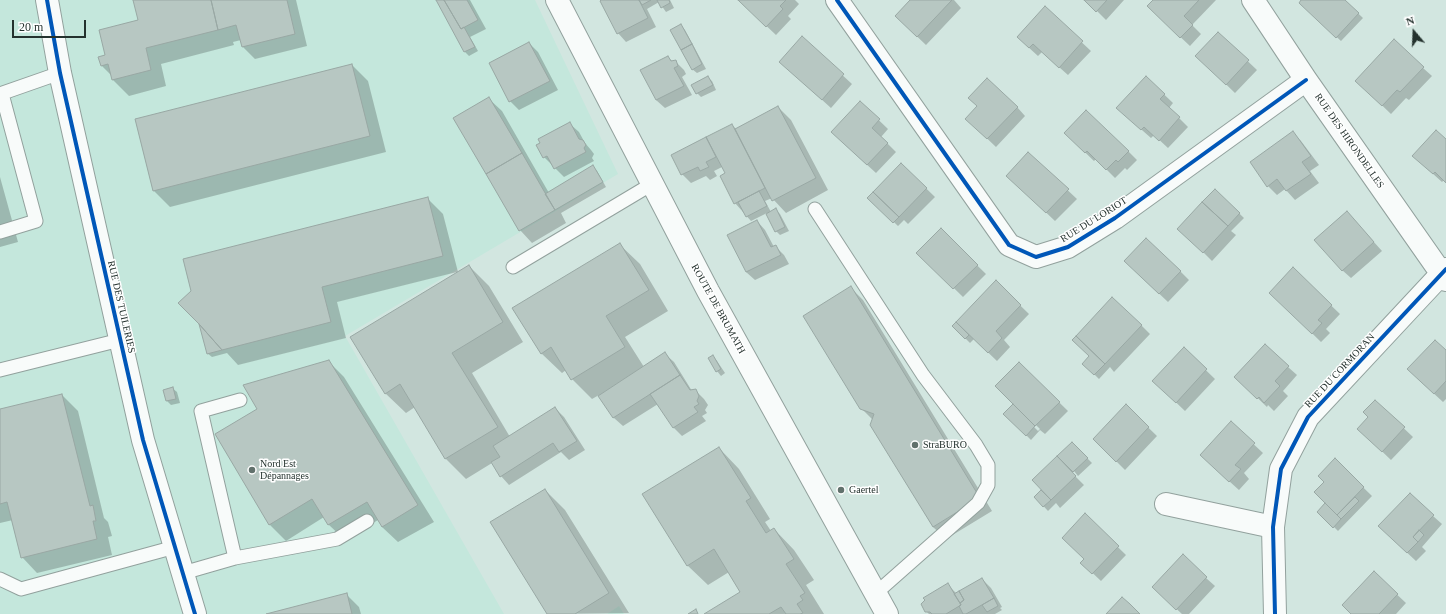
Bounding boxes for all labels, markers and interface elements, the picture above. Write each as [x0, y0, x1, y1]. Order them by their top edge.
scale bar [14, 12, 88, 38]
north arrow [1394, 12, 1434, 52]
text: N [1404, 14, 1416, 28]
text: 20 m [19, 20, 43, 34]
street label: RUE DES HIRONDELLES [1312, 91, 1386, 191]
street label: RUE DU LORIOT [1059, 195, 1129, 245]
street label: RUE DES TUILERIES [105, 260, 137, 354]
street label: ROUTE DE BRUMATH [688, 262, 748, 356]
street label: RUE DU CORMORAN [1302, 331, 1378, 411]
place label: StraBURO [923, 439, 967, 451]
marker: StraBURO [910, 440, 920, 450]
place label: Nord Est Dépannages [260, 458, 309, 482]
marker: Nord Est Dépannages [247, 465, 257, 475]
place label: Gaertel [849, 484, 878, 496]
marker: Gaertel [836, 485, 846, 495]

